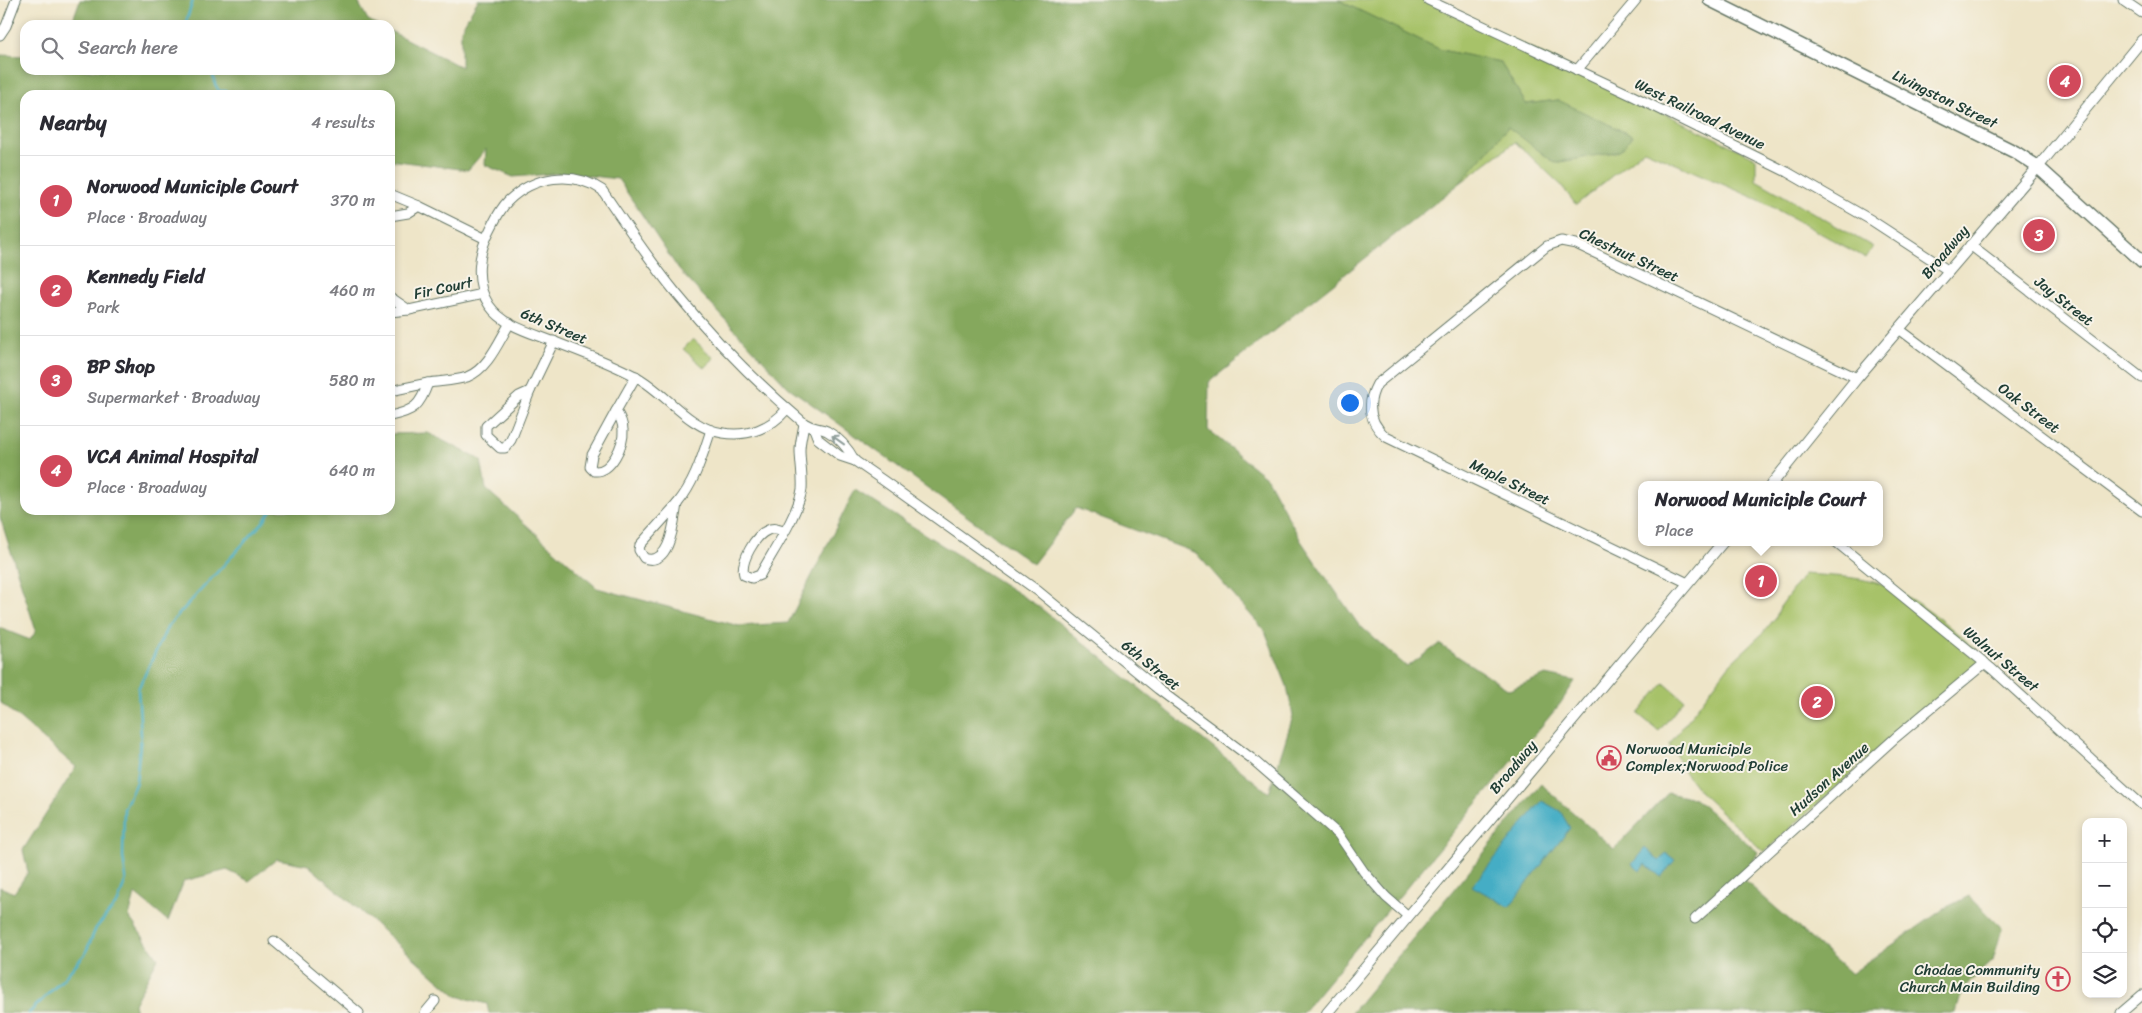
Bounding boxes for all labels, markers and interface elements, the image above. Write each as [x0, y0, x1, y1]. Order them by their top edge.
search box [20, 20, 395, 75]
text: Search here [78, 31, 178, 64]
icon: search [38, 34, 66, 62]
street label: Livingston Street [1888, 62, 2003, 136]
pin: 4 [2049, 62, 2081, 100]
street label: West Railroad Avenue [1630, 71, 1770, 157]
text: Nearby [40, 104, 106, 142]
text: 4 results [311, 108, 375, 137]
text: Norwood Municiple Court [87, 170, 298, 203]
text: 1 [53, 186, 59, 215]
text: 370 m [331, 186, 375, 215]
text: Place · Broadway [87, 203, 207, 232]
pin: 3 [2023, 216, 2055, 254]
street label: Broadway [1914, 219, 1976, 285]
street label: Chestnut Street [1575, 220, 1684, 290]
text: Kennedy Field [87, 260, 204, 293]
street label: Fir Court [411, 269, 476, 307]
street label: Jay Street [2028, 269, 2100, 333]
text: 2 [51, 276, 61, 305]
text: 460 m [329, 276, 375, 305]
text: Park [87, 293, 120, 322]
street label: 6th Street [517, 300, 592, 352]
text: BP Shop [87, 350, 155, 383]
text: 3 [52, 366, 60, 395]
text: 580 m [329, 366, 375, 395]
street label: Oak Street [1992, 376, 2066, 441]
text: Supermarket · Broadway [87, 383, 260, 412]
your location [1337, 390, 1363, 416]
one-way arrow [832, 434, 845, 445]
text: VCA Animal Hospital [87, 440, 258, 473]
street label: Maple Street [1465, 451, 1555, 513]
text: 4 [51, 456, 61, 485]
text: 640 m [329, 456, 375, 485]
text: Place · Broadway [87, 473, 207, 502]
popup [1638, 481, 1883, 546]
text: Norwood Municiple Court [1655, 483, 1866, 516]
text: Place [1655, 516, 1694, 545]
pin: 1 [1745, 562, 1777, 600]
street label: Walnut Street [1957, 619, 2046, 699]
street label: 6th Street [1115, 633, 1187, 698]
pin: 2 [1801, 683, 1833, 721]
street label: Broadway [1482, 734, 1544, 800]
street label: Hudson Avenue [1783, 735, 1875, 822]
place label: Norwood Municiple Complex;Norwood Police [1626, 736, 1788, 779]
public building icon: Norwood Municiple Complex;Norwood Police [1596, 745, 1622, 771]
map controls [2082, 818, 2127, 998]
button: + [2082, 818, 2127, 863]
button: − [2082, 863, 2127, 908]
button: locate [2082, 908, 2127, 953]
button: layers [2082, 953, 2127, 998]
place label: Chodae Community Church Main Building [1900, 957, 2040, 1000]
church icon: Chodae Community Church Main Building [2045, 966, 2071, 992]

